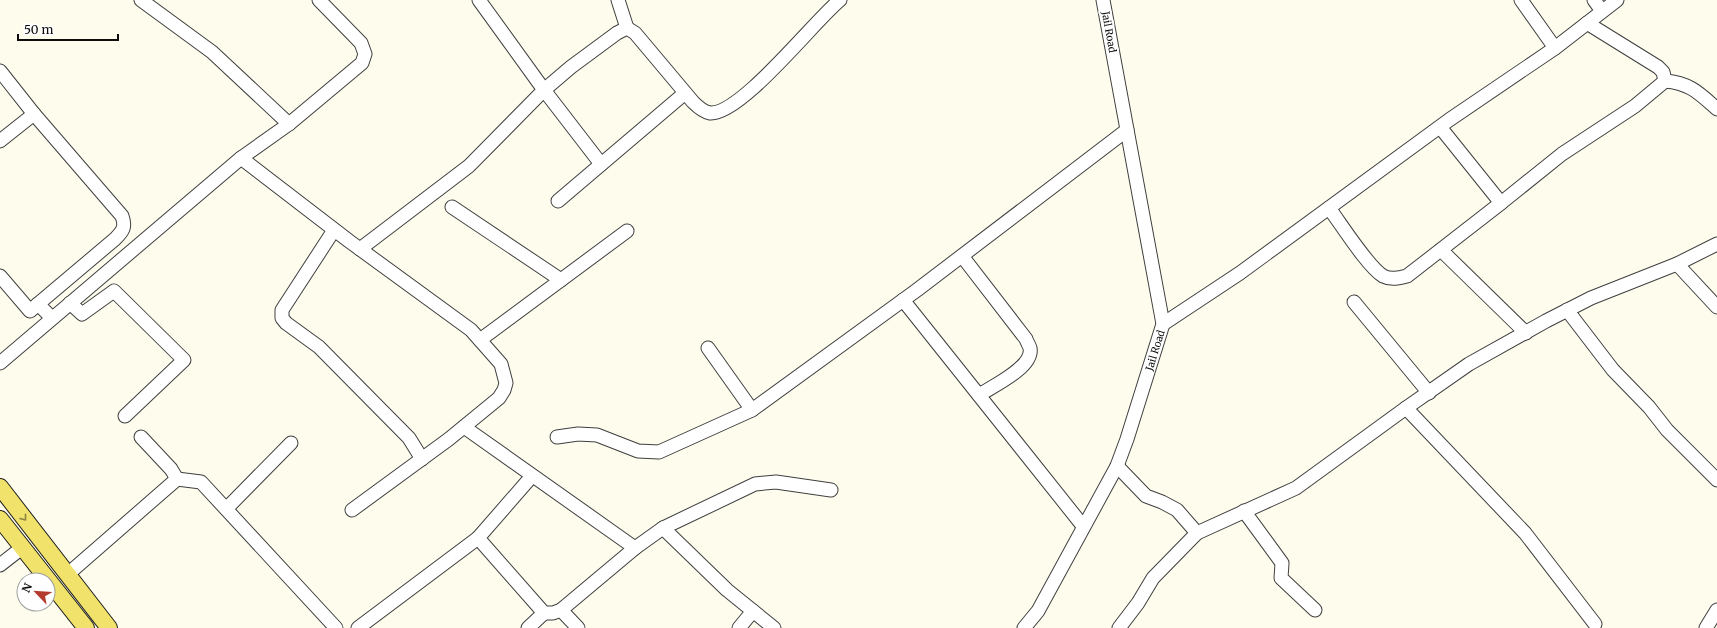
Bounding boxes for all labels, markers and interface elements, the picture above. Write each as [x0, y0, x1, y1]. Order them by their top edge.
street label: Jail Road [1099, 9, 1119, 54]
scale bar [18, 16, 118, 42]
text: 50 m [24, 22, 53, 37]
street label: Jail Road [1142, 328, 1167, 373]
one-way arrow [19, 514, 26, 521]
north arrow [16, 572, 56, 612]
text: N [19, 581, 35, 595]

